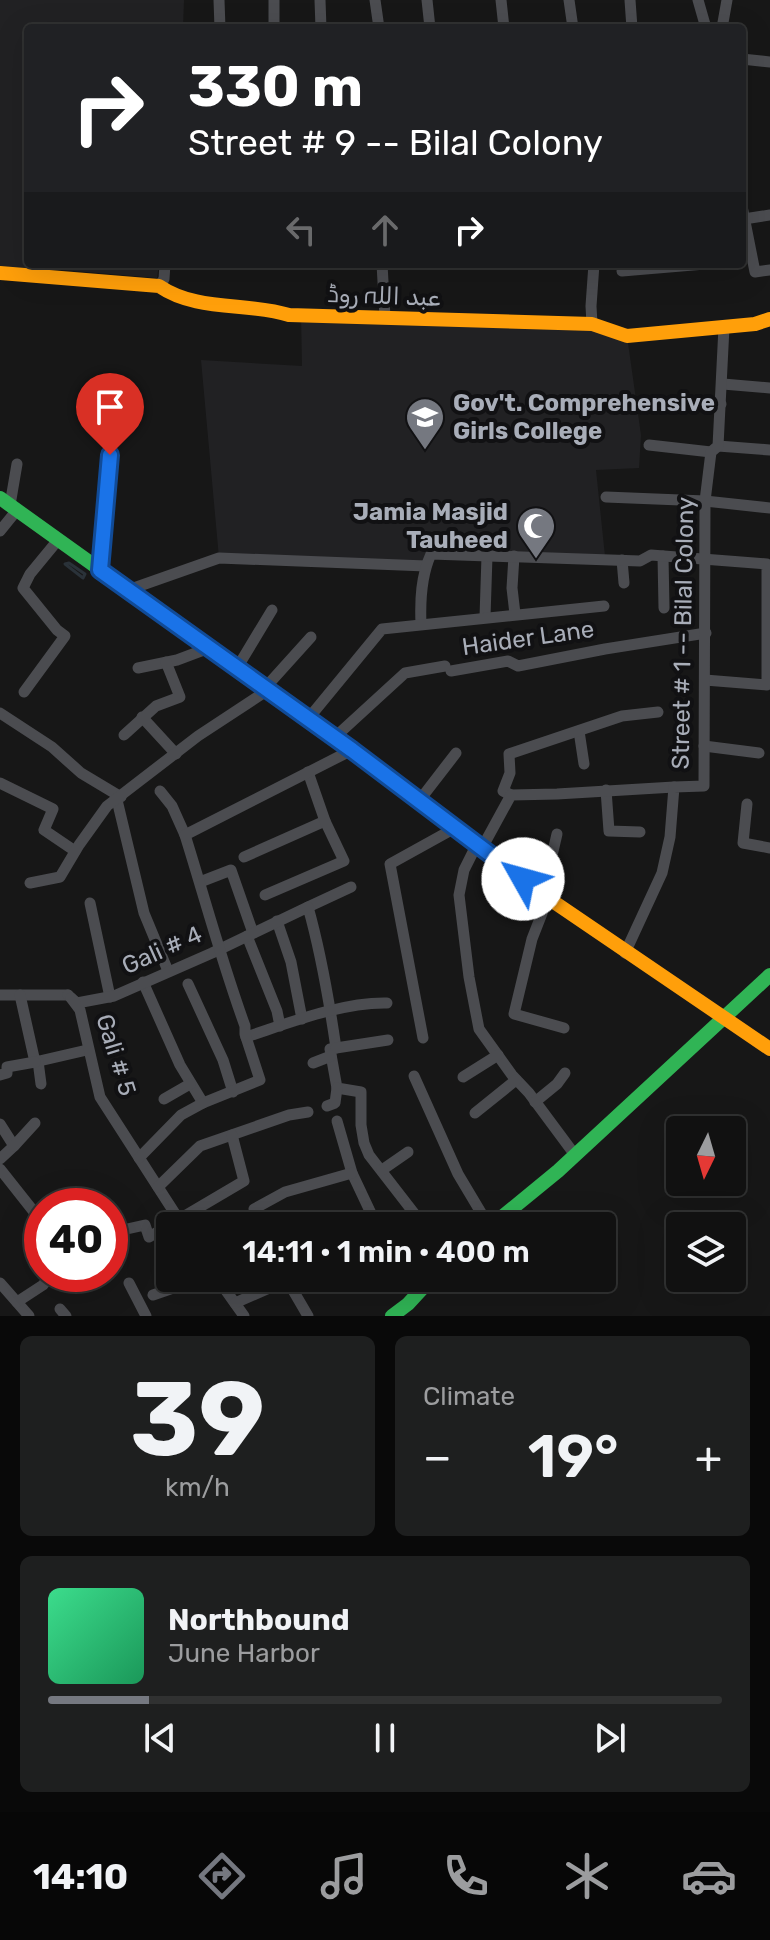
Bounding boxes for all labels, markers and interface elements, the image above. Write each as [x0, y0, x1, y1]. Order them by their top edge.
text: 330 m [188, 54, 363, 120]
icon: right [56, 56, 160, 160]
text: Street # 9 -- Bilal Colony [188, 121, 603, 164]
icon: left [279, 208, 323, 252]
icon: ahead [363, 208, 407, 252]
icon: right [447, 208, 491, 252]
street label: عبد اللہ روڈ [327, 280, 441, 312]
pin [76, 373, 144, 455]
icon: arrive [88, 385, 132, 429]
place label: Gov't. Comprehensive Girls College [453, 389, 715, 445]
school or university icon: Gov't. Comprehensive Girls College [404, 396, 446, 451]
street label: Street # 1 -- Bilal Colony [667, 497, 699, 769]
place label: Jamia Masjid Tauheed [353, 498, 508, 554]
mosque icon: Jamia Masjid Tauheed [515, 505, 557, 560]
street label: Haider Lane [460, 615, 596, 661]
position arrow [481, 837, 565, 921]
street label: Gali # 4 [118, 920, 206, 980]
street label: Gali # 5 [90, 1011, 142, 1099]
north arrow [666, 1116, 746, 1196]
map controls [666, 1116, 746, 1292]
speed limit sign: 40 [24, 1188, 128, 1292]
button: layers [666, 1212, 746, 1292]
text: 14:11 · 1 min · 400 m [242, 1234, 530, 1270]
text: 39 [130, 1358, 265, 1481]
text: Climate [423, 1381, 515, 1412]
text: 19° [528, 1421, 618, 1492]
text: − [423, 1431, 452, 1483]
text: + [695, 1431, 722, 1483]
text: km/h [165, 1472, 230, 1503]
text: Northbound [168, 1602, 350, 1638]
text: June Harbor [168, 1638, 320, 1669]
icon: previous [138, 1716, 182, 1760]
icon: pause [363, 1716, 407, 1760]
icon: next [588, 1716, 632, 1760]
icon: directions [194, 1848, 250, 1904]
icon: music [316, 1848, 372, 1904]
icon: phone [438, 1848, 494, 1904]
icon: climate [559, 1848, 615, 1904]
icon: car [681, 1848, 737, 1904]
text: 14:10 [33, 1855, 128, 1898]

